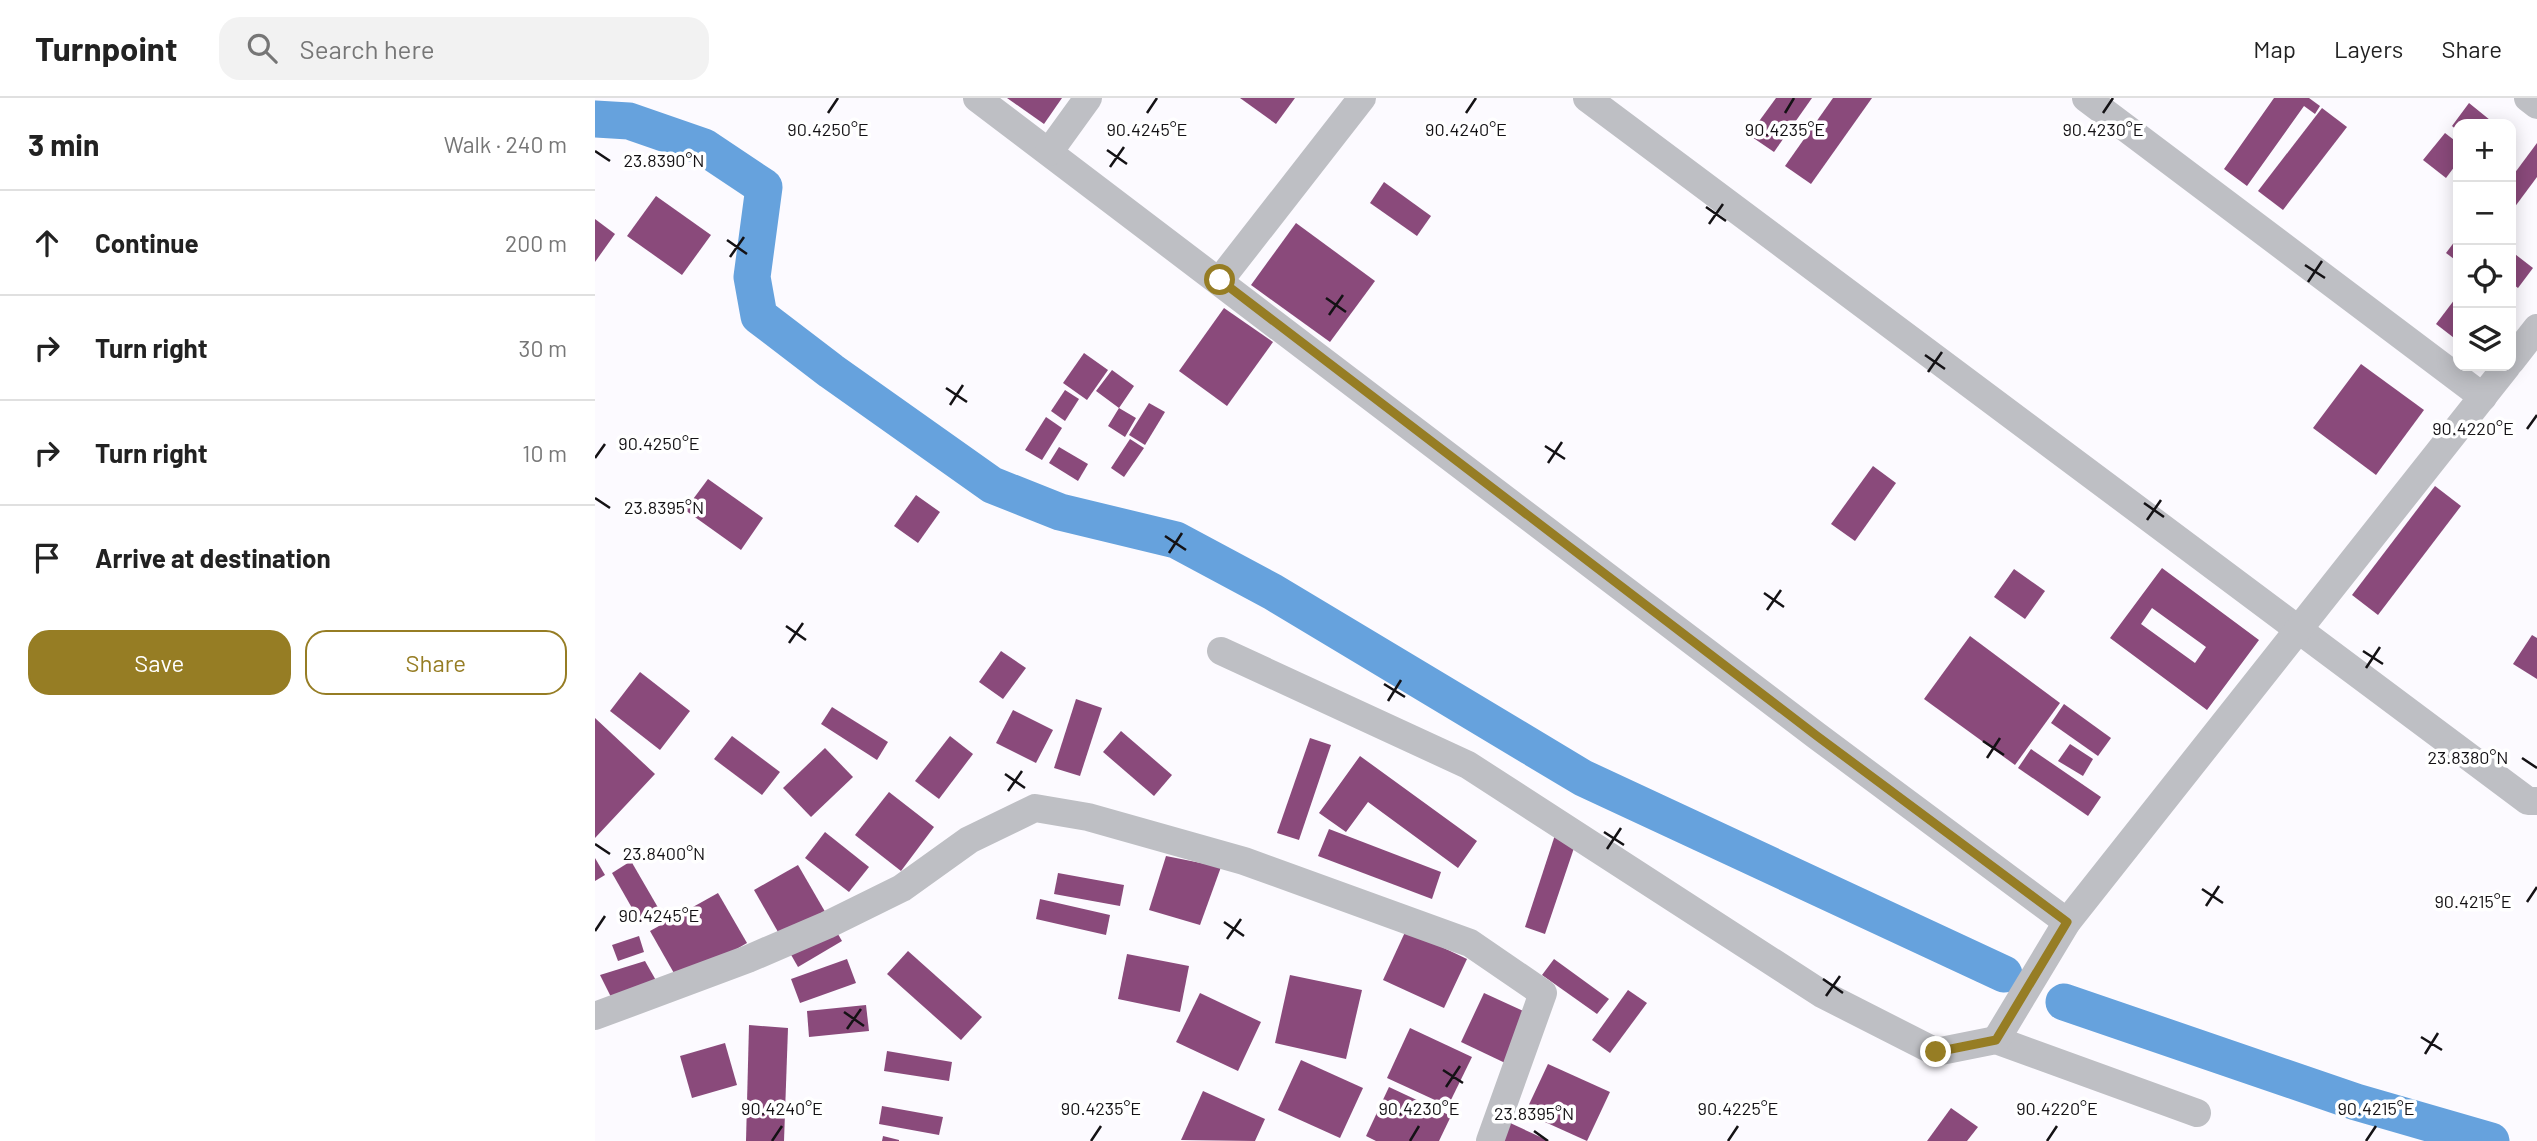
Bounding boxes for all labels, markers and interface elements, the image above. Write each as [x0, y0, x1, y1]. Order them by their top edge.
search box [219, 17, 709, 80]
text: Turnpoint [35, 28, 177, 68]
icon: search [243, 29, 281, 67]
text: Search here [299, 33, 435, 64]
text: Map [2253, 34, 2296, 63]
text: Layers [2334, 34, 2403, 63]
text: Share [2441, 34, 2502, 63]
text: 90.4250°E [787, 118, 869, 140]
text: 90.4245°E [1106, 118, 1188, 140]
text: 90.4240°E [1425, 118, 1507, 140]
text: 90.4235°E [1745, 118, 1825, 140]
text: 90.4230°E [2062, 118, 2144, 140]
map controls [2453, 119, 2516, 371]
button: + [2453, 119, 2516, 182]
text: 3 min [28, 126, 99, 162]
text: Walk · 240 m [444, 130, 567, 158]
text: 23.8390°N [623, 149, 705, 171]
button: − [2453, 182, 2516, 245]
icon: ahead [28, 224, 66, 262]
text: Continue [95, 227, 199, 258]
text: 200 m [505, 229, 567, 257]
button: locate [2453, 245, 2516, 308]
route start [1204, 264, 1235, 295]
button: layers [2453, 308, 2516, 371]
icon: right [28, 329, 66, 367]
text: Turn right [95, 332, 208, 363]
text: 30 m [519, 334, 567, 362]
text: 90.4220°E [2432, 417, 2514, 439]
text: 90.4250°E [618, 432, 700, 454]
icon: right [28, 434, 66, 472]
text: Turn right [95, 437, 208, 468]
text: 10 m [522, 439, 567, 467]
text: 23.8395°N [624, 496, 704, 518]
icon: arrive [28, 539, 66, 577]
text: Arrive at destination [95, 542, 331, 573]
button: Save [28, 630, 291, 695]
button: Share [305, 630, 567, 695]
text: 23.8380°N [2427, 746, 2509, 768]
text: 23.8400°N [623, 842, 705, 864]
text: 90.4215°E [2434, 890, 2512, 912]
text: 90.4245°E [618, 904, 700, 926]
route end [1920, 1036, 1951, 1067]
text: 90.4240°E [741, 1097, 823, 1119]
text: 90.4235°E [1061, 1097, 1141, 1119]
text: 90.4230°E [1378, 1097, 1460, 1119]
text: 90.4225°E [1698, 1097, 1778, 1119]
text: 90.4220°E [2016, 1097, 2098, 1119]
text: 90.4215°E [2337, 1097, 2415, 1119]
text: 23.8395°N [1494, 1102, 1574, 1124]

